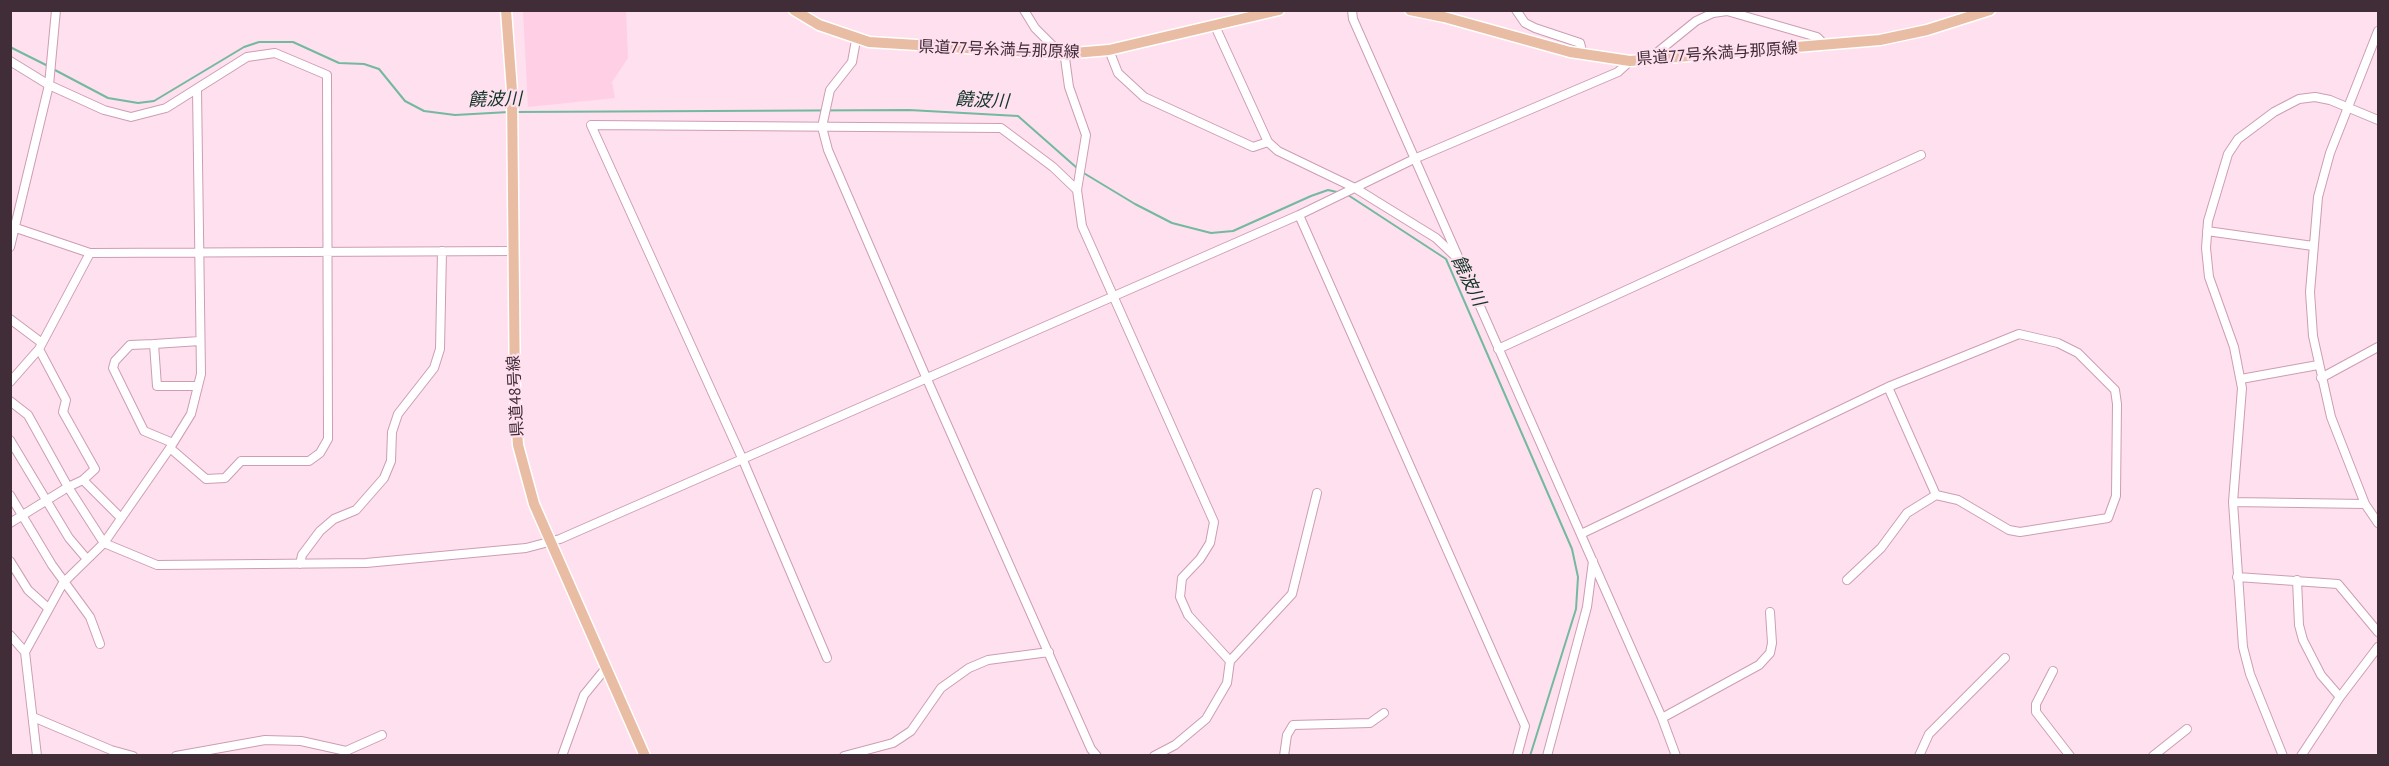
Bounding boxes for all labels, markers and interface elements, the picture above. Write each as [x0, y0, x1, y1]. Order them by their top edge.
street label: 県道77号糸満与那原線 [918, 38, 1080, 62]
street label: 県道77号糸満与那原線 [1636, 39, 1798, 69]
water label: 饒波川 [468, 89, 522, 111]
water label: 饒波川 [954, 89, 1010, 113]
water label: 饒波川 [1446, 252, 1490, 310]
street label: 県道48号線 [504, 355, 528, 437]

